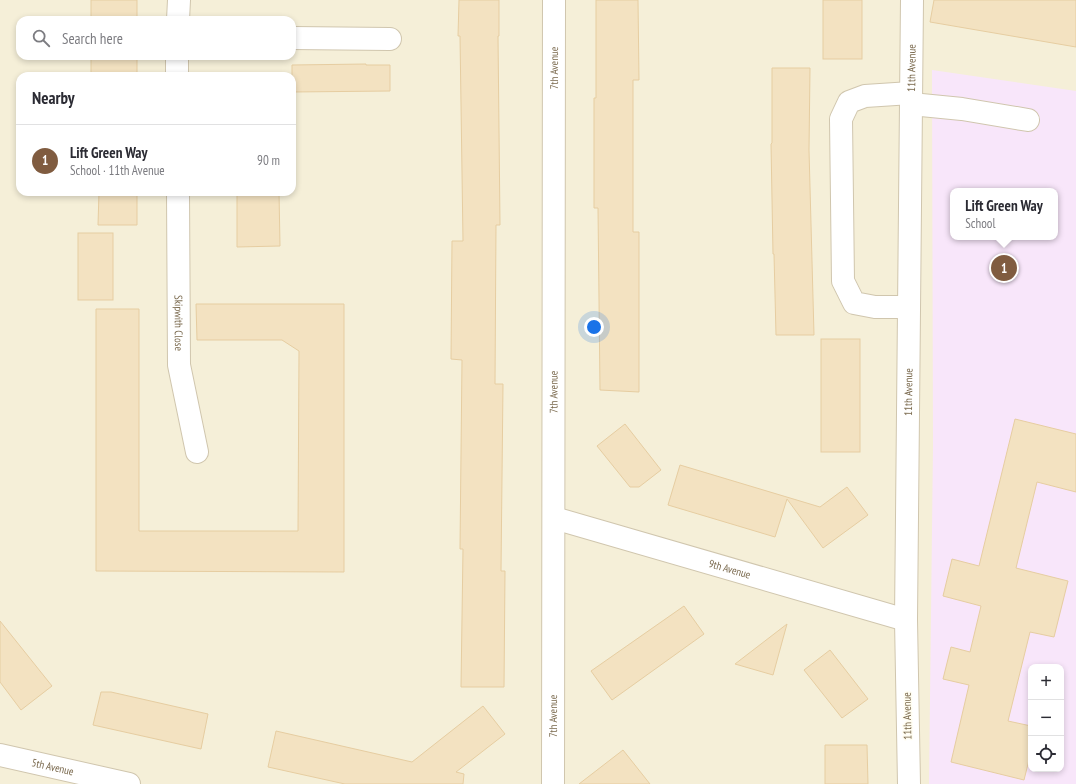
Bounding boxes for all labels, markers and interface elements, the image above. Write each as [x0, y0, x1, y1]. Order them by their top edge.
search box [16, 16, 296, 60]
icon: search [30, 27, 52, 49]
text: Search here [62, 29, 123, 48]
street label: 11th Avenue [904, 44, 919, 92]
street label: 7th Avenue [547, 46, 561, 89]
text: Nearby [32, 87, 75, 109]
text: Lift Green Way [70, 143, 148, 162]
text: 1 [42, 152, 48, 169]
text: 90 m [257, 152, 280, 169]
text: School · 11th Avenue [70, 162, 165, 179]
popup [950, 188, 1058, 240]
text: Lift Green Way [965, 196, 1043, 215]
text: School [965, 215, 995, 232]
pin: 1 [991, 253, 1017, 283]
street label: Skipwith Close [172, 295, 186, 351]
your location [584, 317, 604, 337]
street label: 11th Avenue [901, 368, 915, 416]
street label: 7th Avenue [546, 370, 561, 413]
street label: 9th Avenue [707, 556, 753, 582]
map controls [1028, 664, 1064, 772]
button: + [1028, 664, 1064, 700]
street label: 11th Avenue [900, 692, 914, 740]
street label: 7th Avenue [546, 694, 560, 737]
button: − [1028, 700, 1064, 736]
button: locate [1028, 736, 1064, 772]
street label: 5th Avenue [30, 755, 76, 778]

